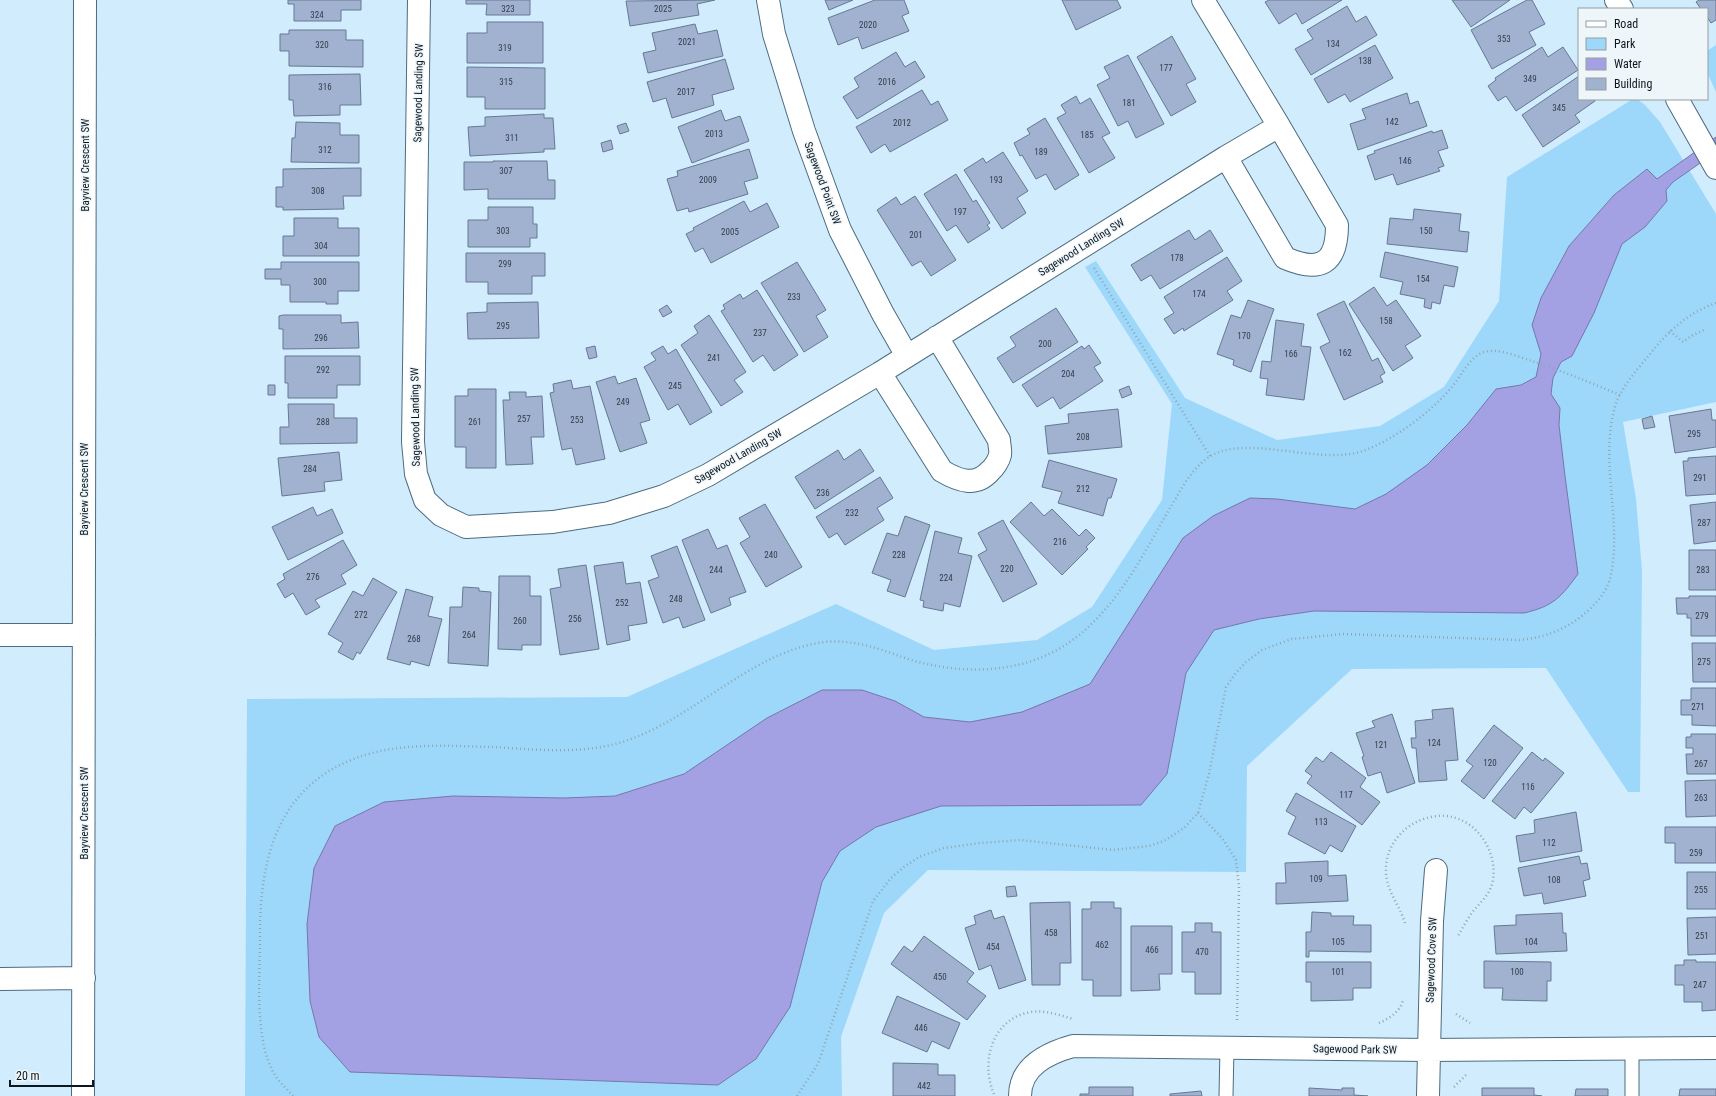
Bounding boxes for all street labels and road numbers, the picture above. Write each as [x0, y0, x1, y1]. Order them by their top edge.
street label: Sagewood Landing SW [411, 43, 426, 143]
street label: Bayview Crescent SW [79, 118, 92, 211]
street label: Sagewood Point SW [802, 140, 844, 227]
street label: Sagewood Landing SW [1036, 215, 1127, 279]
street label: Sagewood Landing SW [408, 367, 423, 467]
street label: Sagewood Landing SW [692, 426, 785, 487]
street label: Bayview Crescent SW [78, 442, 91, 535]
street label: Bayview Crescent SW [78, 766, 91, 859]
street label: Sagewood Cove SW [1424, 916, 1440, 1003]
street label: Sagewood Park SW [1313, 1042, 1398, 1057]

